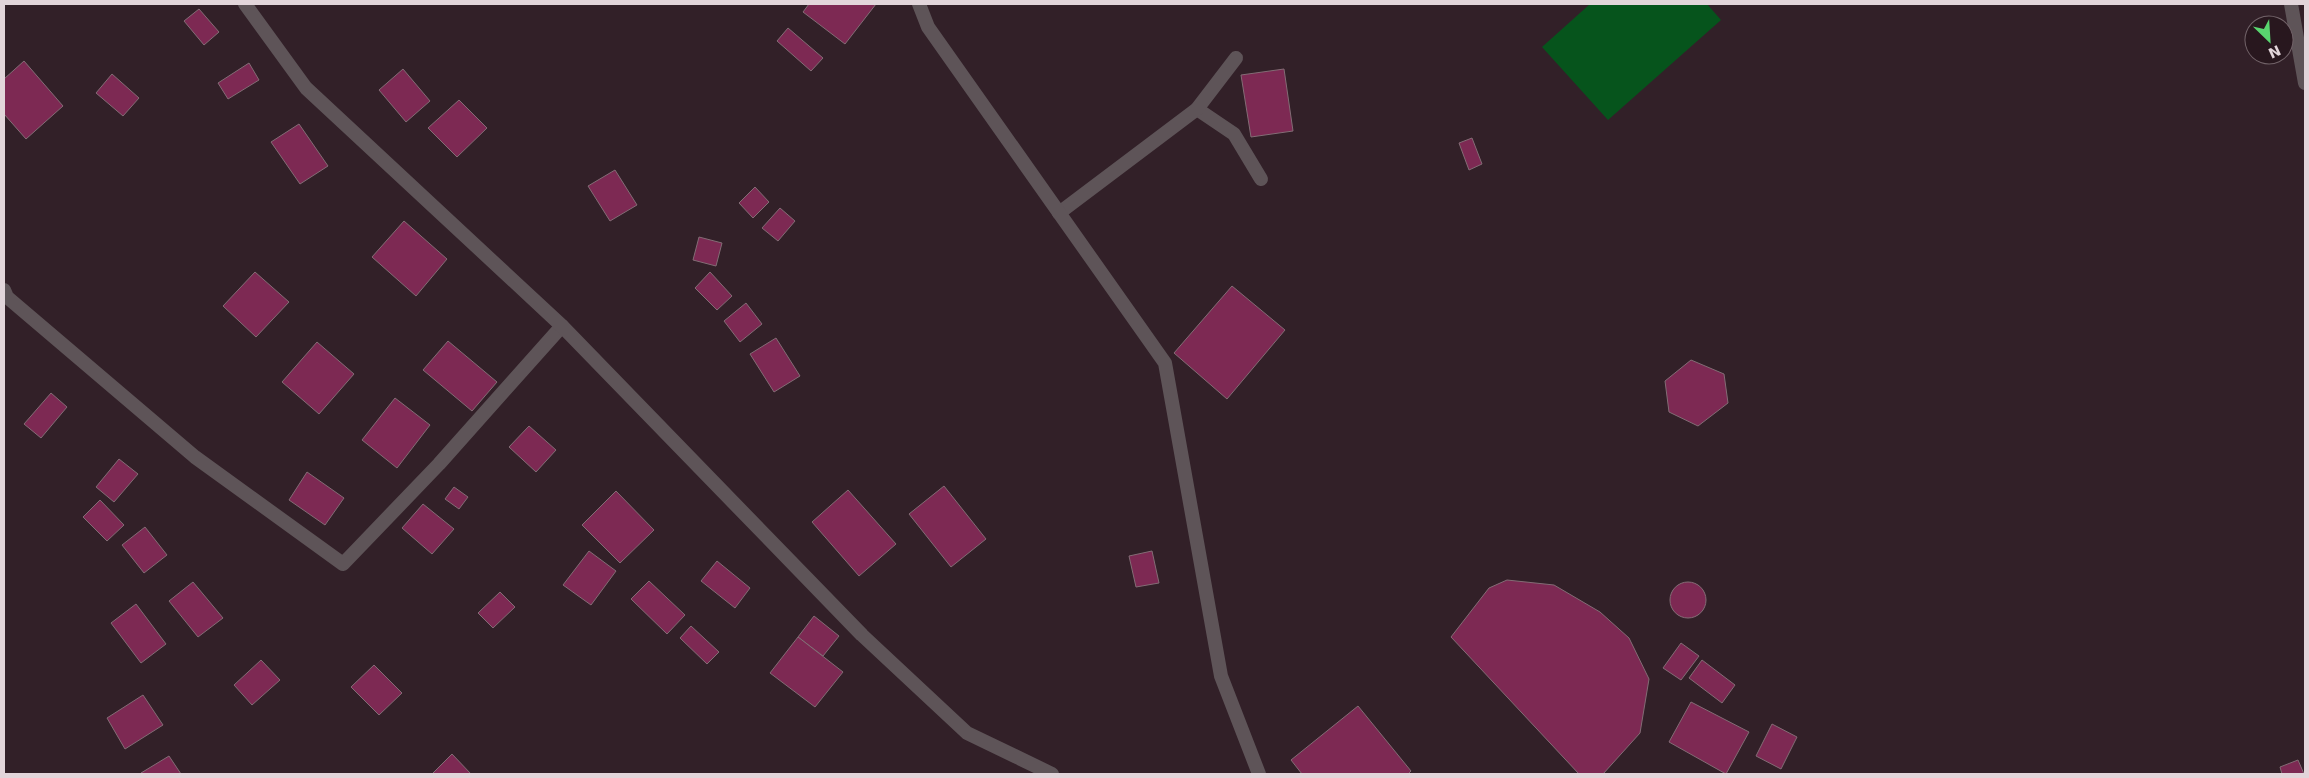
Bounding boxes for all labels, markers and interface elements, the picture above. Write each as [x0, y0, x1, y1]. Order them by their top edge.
north arrow [2244, 15, 2294, 65]
text: N [2266, 42, 2283, 62]

